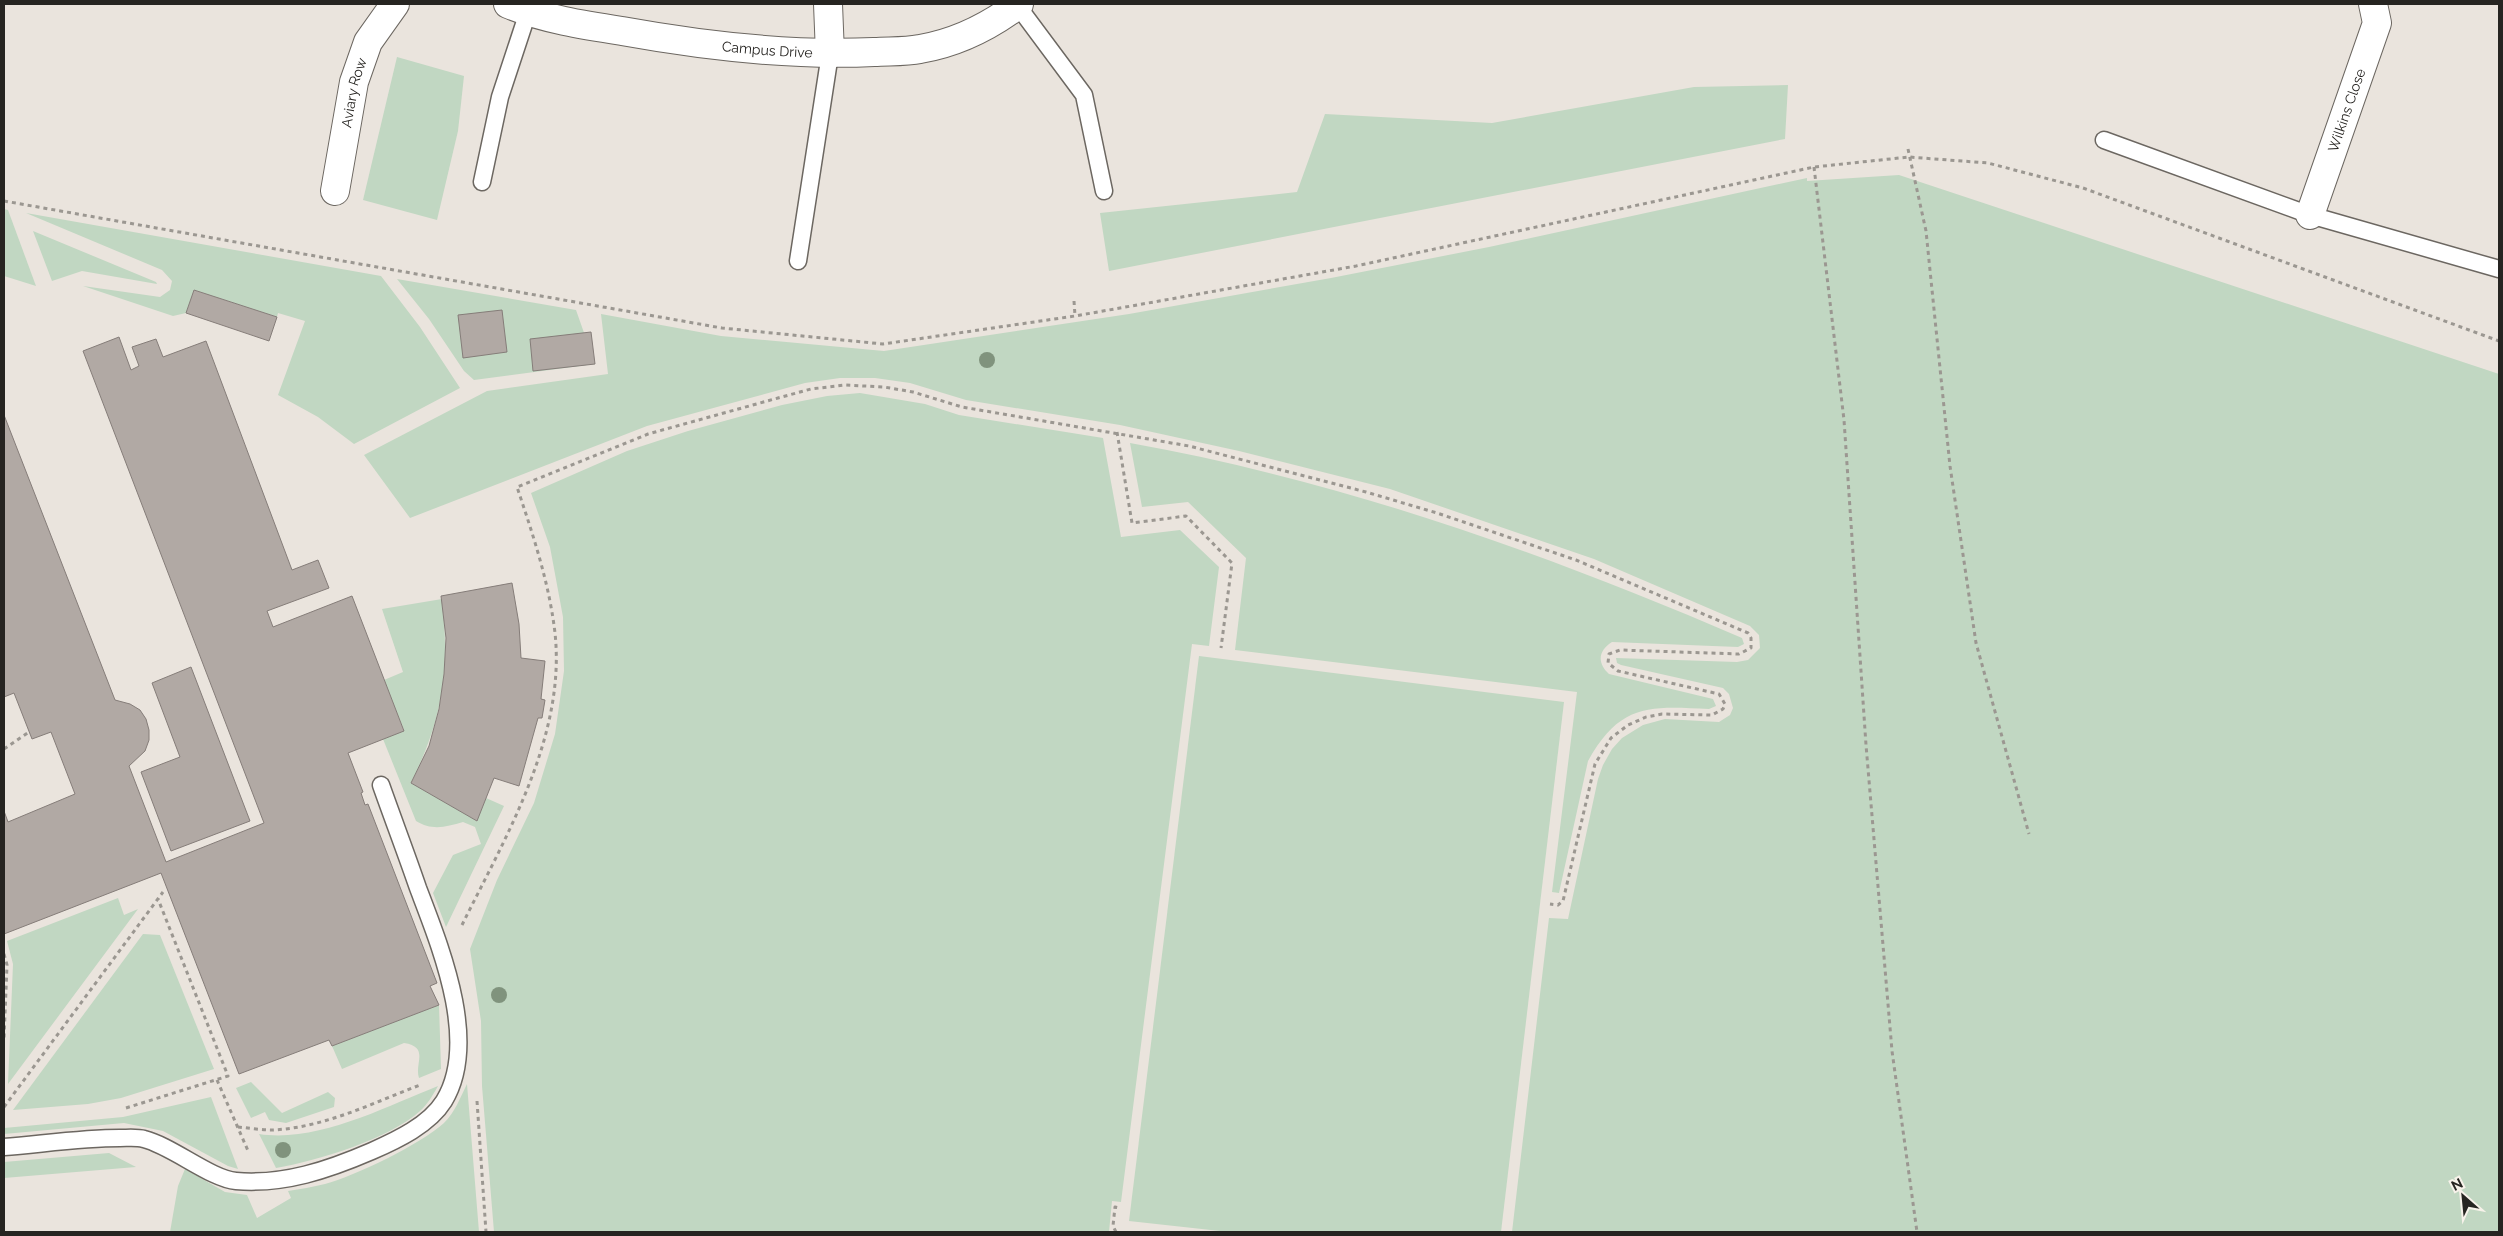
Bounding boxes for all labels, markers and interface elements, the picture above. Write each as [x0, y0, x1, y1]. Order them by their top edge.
street label: Campus Drive [721, 38, 813, 61]
street label: Aviary Row [338, 55, 370, 129]
street label: Wilkins Close [2325, 66, 2369, 154]
north arrow [2438, 1171, 2488, 1221]
text: N [2449, 1175, 2465, 1194]

